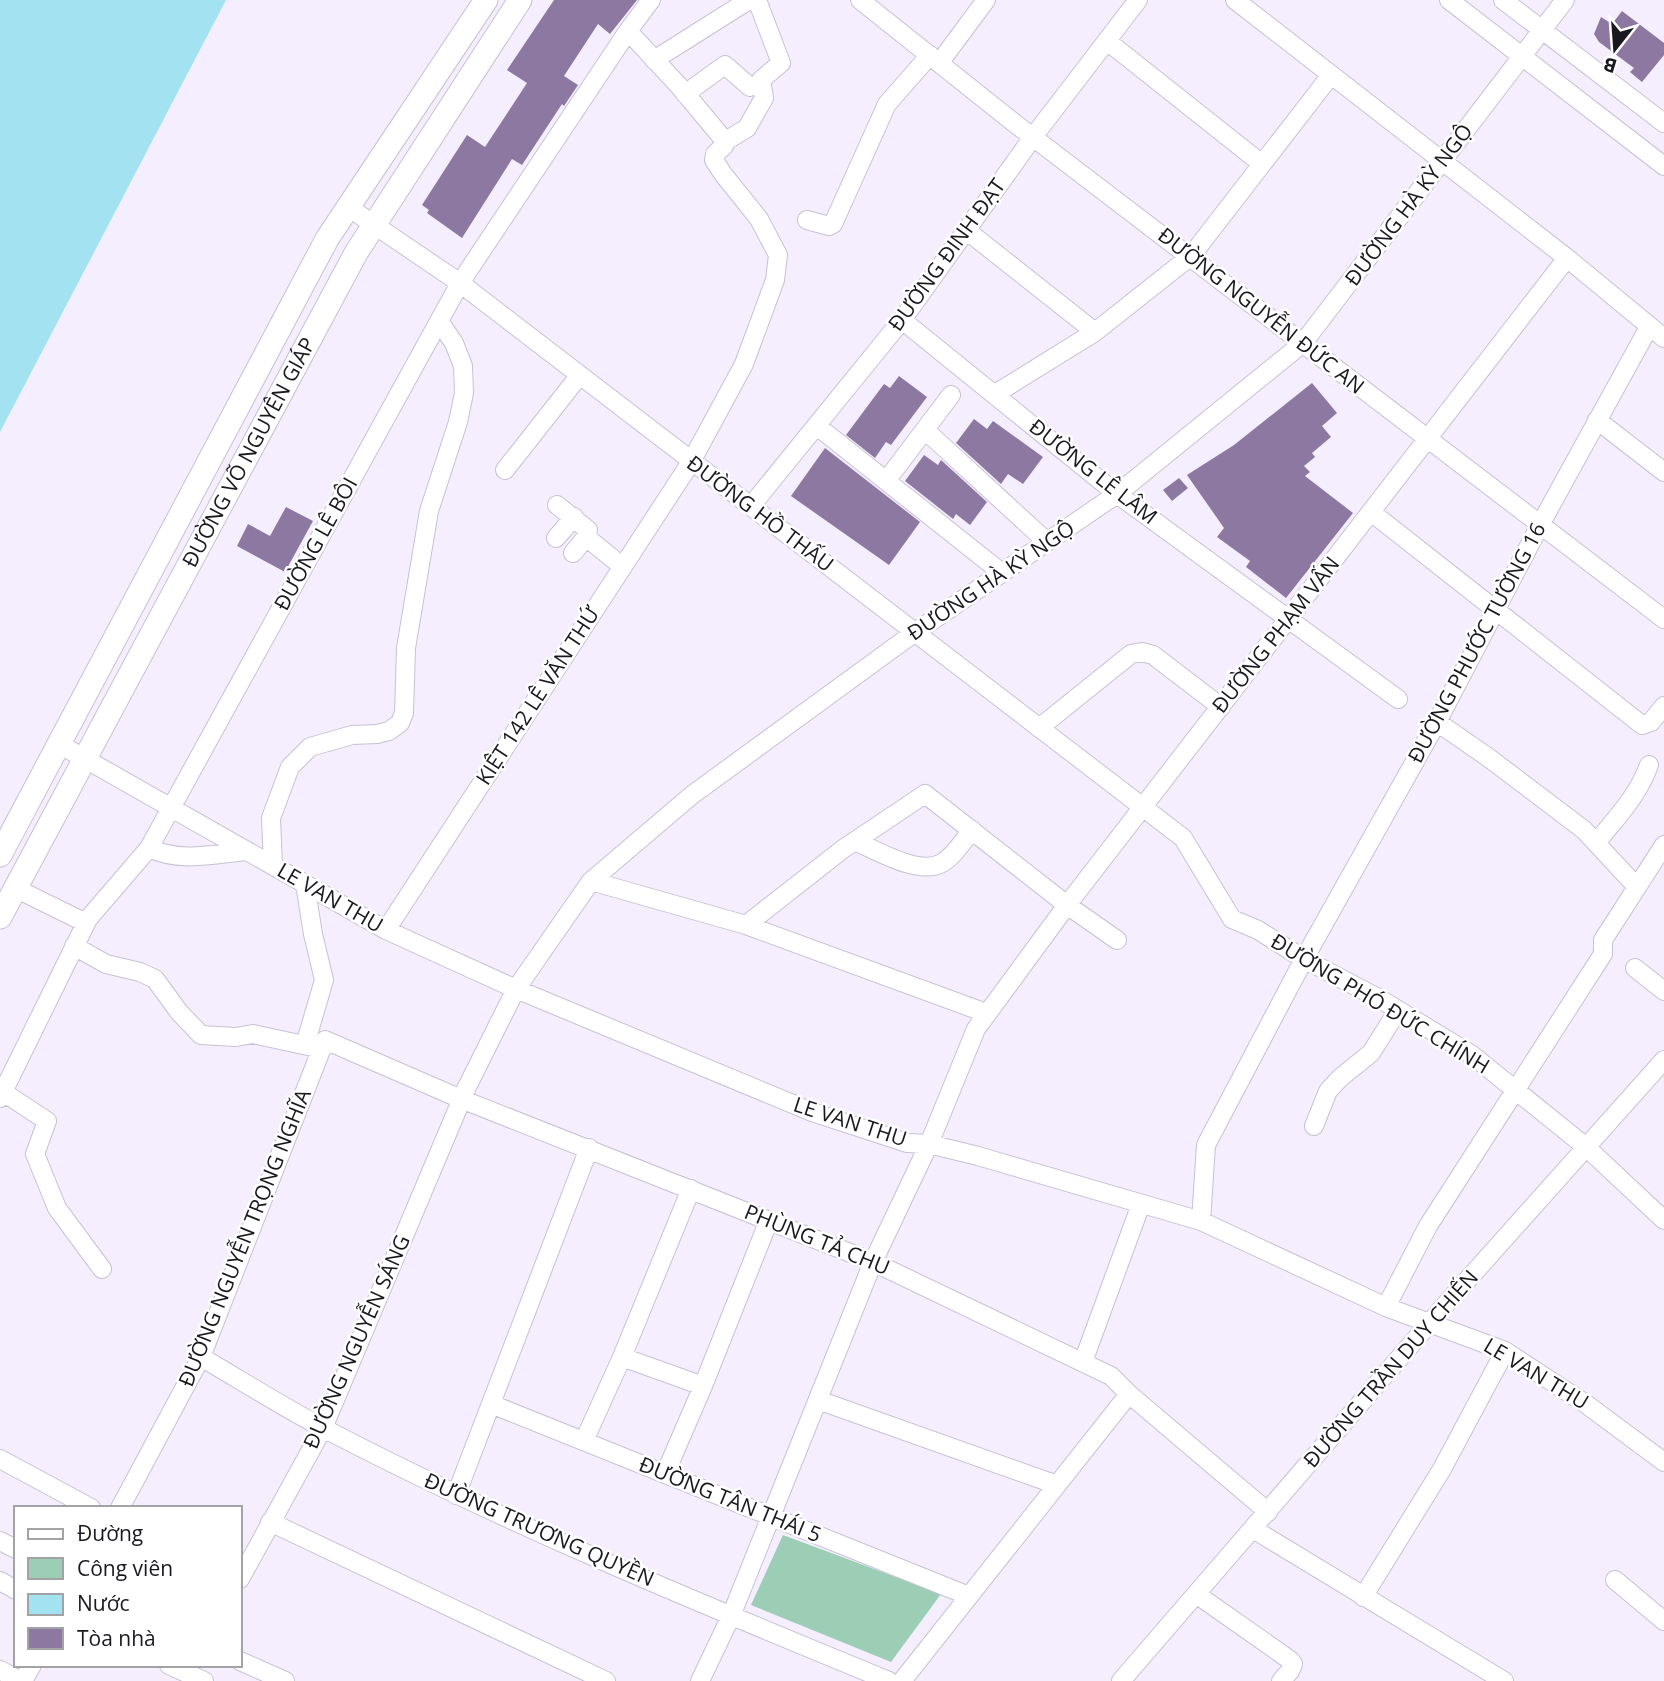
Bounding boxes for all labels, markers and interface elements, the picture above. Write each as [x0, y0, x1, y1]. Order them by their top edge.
north arrow [1580, 14, 1650, 84]
text: B [1600, 51, 1620, 80]
street label: ĐƯỜNG HÀ KỲ NGỘ [1338, 118, 1478, 291]
street label: ĐƯỜNG ĐINH ĐẠT [881, 172, 1011, 336]
street label: ĐƯỜNG NGUYỄN ĐỨC AN [1153, 219, 1372, 400]
street label: ĐƯỜNG VÕ NGUYÊN GIÁP [175, 332, 321, 572]
street label: ĐƯỜNG LÊ LÂM [1024, 412, 1164, 530]
street label: ĐƯỜNG HỒ THẤU [681, 449, 840, 578]
street label: ĐƯỜNG LÊ BÔI [267, 472, 363, 615]
street label: ĐƯỜNG HÀ KỲ NGỘ [901, 514, 1080, 647]
street label: ĐƯỜNG PHƯỚC TƯỜNG 16 [1401, 517, 1552, 768]
street label: ĐƯỜNG PHẠM VẤN [1205, 550, 1345, 719]
street label: KIỆT 142 LÊ VĂN THỨ [469, 600, 606, 790]
street label: LE VAN THU [273, 856, 388, 939]
street label: ĐƯỜNG PHÓ ĐỨC CHÍNH [1266, 927, 1495, 1080]
street label: ĐƯỜNG NGUYỄN TRỌNG NGHĨA [170, 1083, 317, 1391]
street label: LE VAN THU [790, 1090, 911, 1153]
street label: PHÙNG TẢ CHU [741, 1197, 894, 1281]
street label: ĐƯỜNG NGUYỄN SÁNG [294, 1229, 416, 1453]
street label: ĐƯỜNG TRẦN DUY CHIẾN [1297, 1264, 1484, 1473]
street label: LE VAN THU [1479, 1331, 1594, 1415]
street label: ĐƯỜNG TÂN THÁI 5 [635, 1450, 826, 1548]
street label: ĐƯỜNG TRƯƠNG QUYỀN [420, 1466, 659, 1593]
legend [14, 1506, 242, 1667]
text: Đường [77, 1519, 143, 1547]
text: Công viên [77, 1554, 173, 1582]
text: Nước [77, 1589, 130, 1617]
text: Tòa nhà [77, 1624, 156, 1652]

